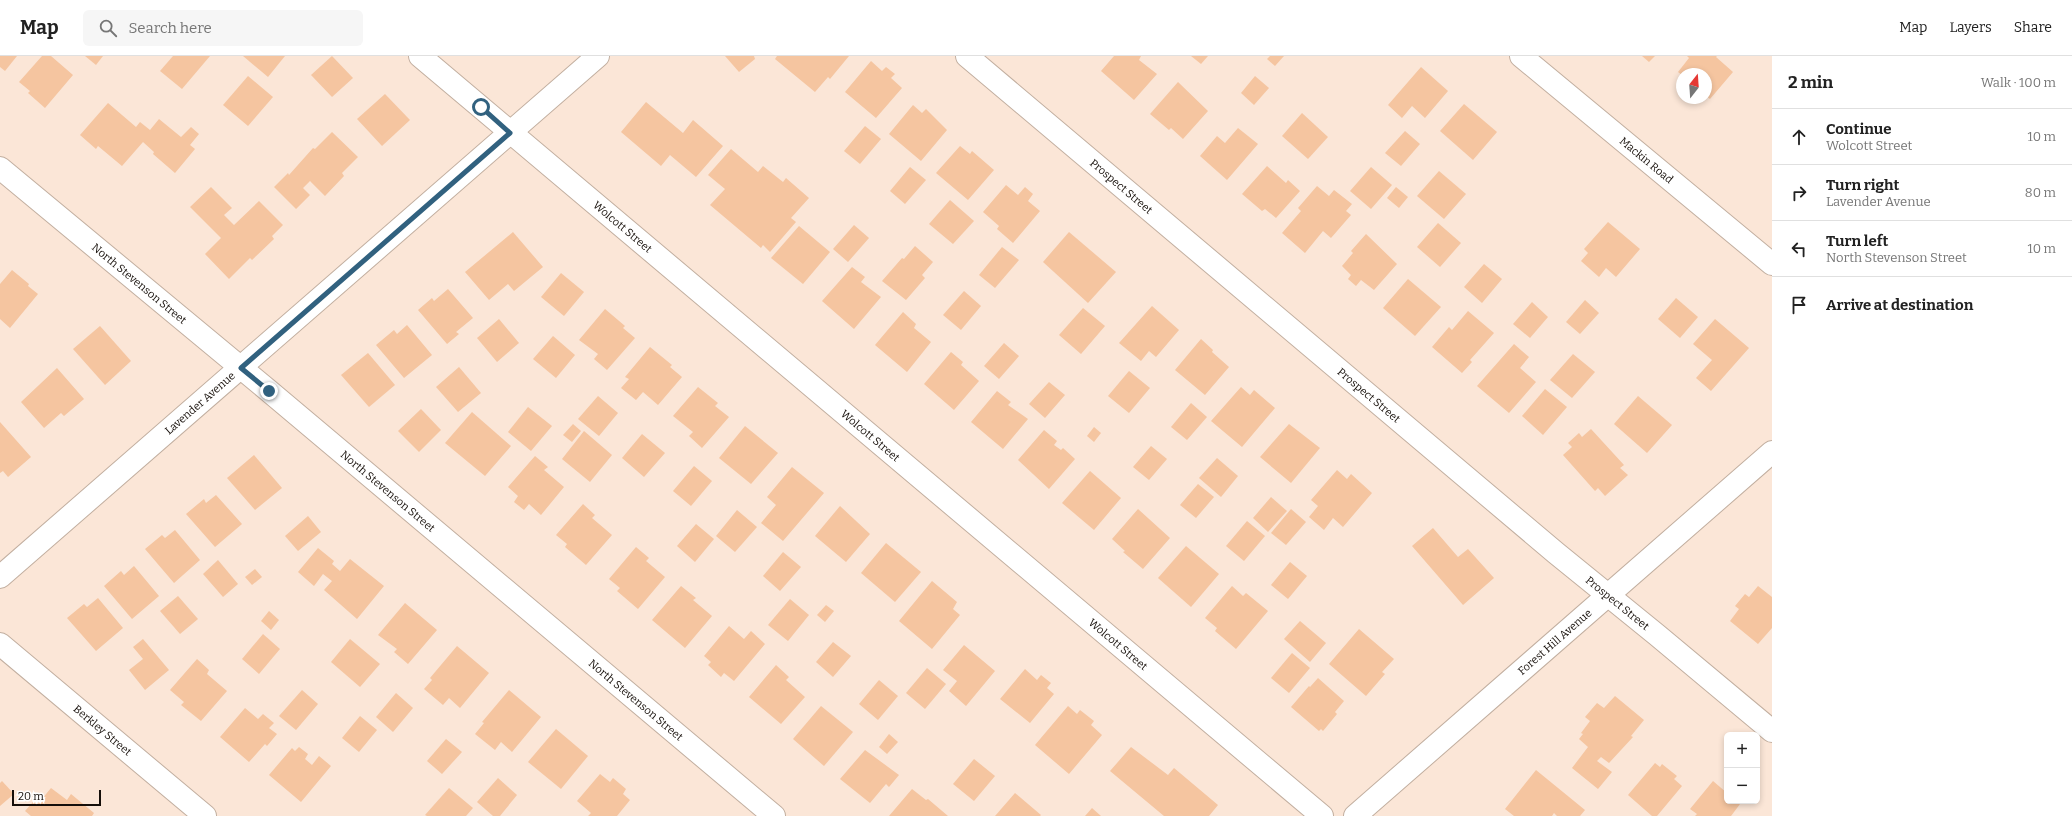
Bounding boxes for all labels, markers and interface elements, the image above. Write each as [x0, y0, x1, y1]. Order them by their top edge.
search box [83, 10, 363, 46]
text: Map [20, 16, 59, 39]
icon: search [97, 17, 119, 39]
text: Search here [129, 19, 212, 37]
text: Map [1899, 19, 1927, 36]
text: Layers [1949, 19, 1992, 36]
text: Share [2014, 19, 2052, 36]
north arrow [1676, 68, 1712, 104]
text: 2 min [1788, 72, 1833, 93]
text: Walk · 100 m [1981, 75, 2056, 90]
route start [472, 98, 490, 116]
text: Continue [1826, 120, 1892, 138]
icon: ahead [1788, 126, 1810, 148]
text: 10 m [2027, 129, 2056, 144]
street label: Mackin Road [1617, 134, 1676, 187]
text: Wolcott Street [1826, 138, 1912, 153]
street label: Prospect Street [1087, 157, 1155, 217]
text: Turn right [1826, 176, 1899, 194]
icon: right [1788, 182, 1810, 204]
text: 80 m [2025, 185, 2056, 200]
text: Lavender Avenue [1826, 194, 1931, 209]
street label: Wolcott Street [590, 199, 654, 256]
text: Turn left [1826, 232, 1888, 250]
icon: left [1788, 238, 1810, 260]
street label: North Stevenson Street [89, 241, 189, 327]
text: 10 m [2027, 241, 2056, 256]
text: North Stevenson Street [1826, 250, 1967, 265]
icon: arrive [1788, 294, 1810, 316]
text: Arrive at destination [1826, 296, 1973, 314]
street label: Prospect Street [1335, 365, 1403, 426]
street label: Lavender Avenue [162, 369, 238, 437]
route end [260, 382, 278, 400]
street label: Wolcott Street [838, 407, 902, 464]
street label: North Stevenson Street [338, 448, 438, 535]
street label: Prospect Street [1583, 574, 1652, 633]
street label: Forest Hill Avenue [1515, 606, 1594, 678]
street label: Wolcott Street [1086, 616, 1150, 673]
street label: North Stevenson Street [586, 657, 685, 744]
street label: Berkley Street [71, 702, 134, 759]
map controls [1724, 732, 1760, 804]
button: + [1724, 732, 1760, 768]
button: − [1724, 768, 1760, 804]
scale bar [12, 788, 101, 807]
text: 20 m [18, 790, 44, 803]

